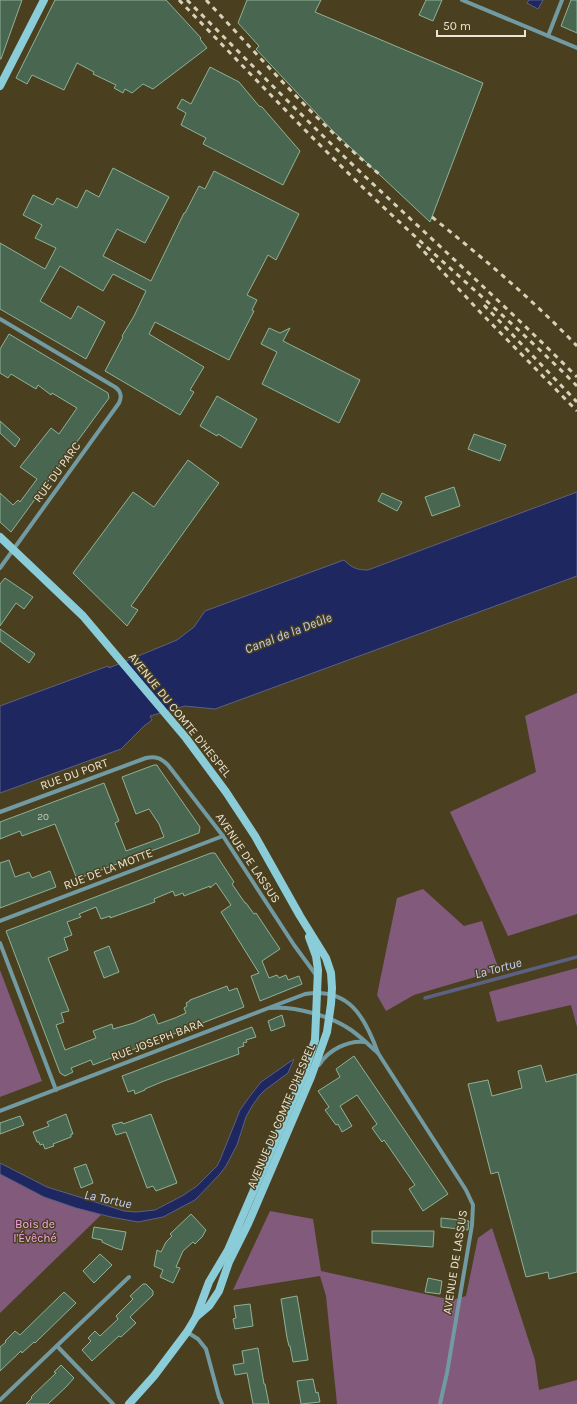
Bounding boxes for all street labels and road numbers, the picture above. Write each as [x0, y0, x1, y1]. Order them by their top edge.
street label: RUE DU PARC [30, 439, 84, 505]
street label: AVENUE DU COMTE D'HESPEL [126, 650, 235, 780]
street label: RUE DU PORT [38, 755, 110, 793]
street label: AVENUE DE LASSUS [213, 810, 283, 906]
street label: RUE DE LA MOTTE [61, 846, 155, 892]
street label: RUE JOSEPH BARA [109, 1016, 205, 1064]
street label: AVENUE DU COMTE D'HESPEL [244, 1041, 318, 1190]
street label: AVENUE DE LASSUS [440, 1209, 470, 1315]

